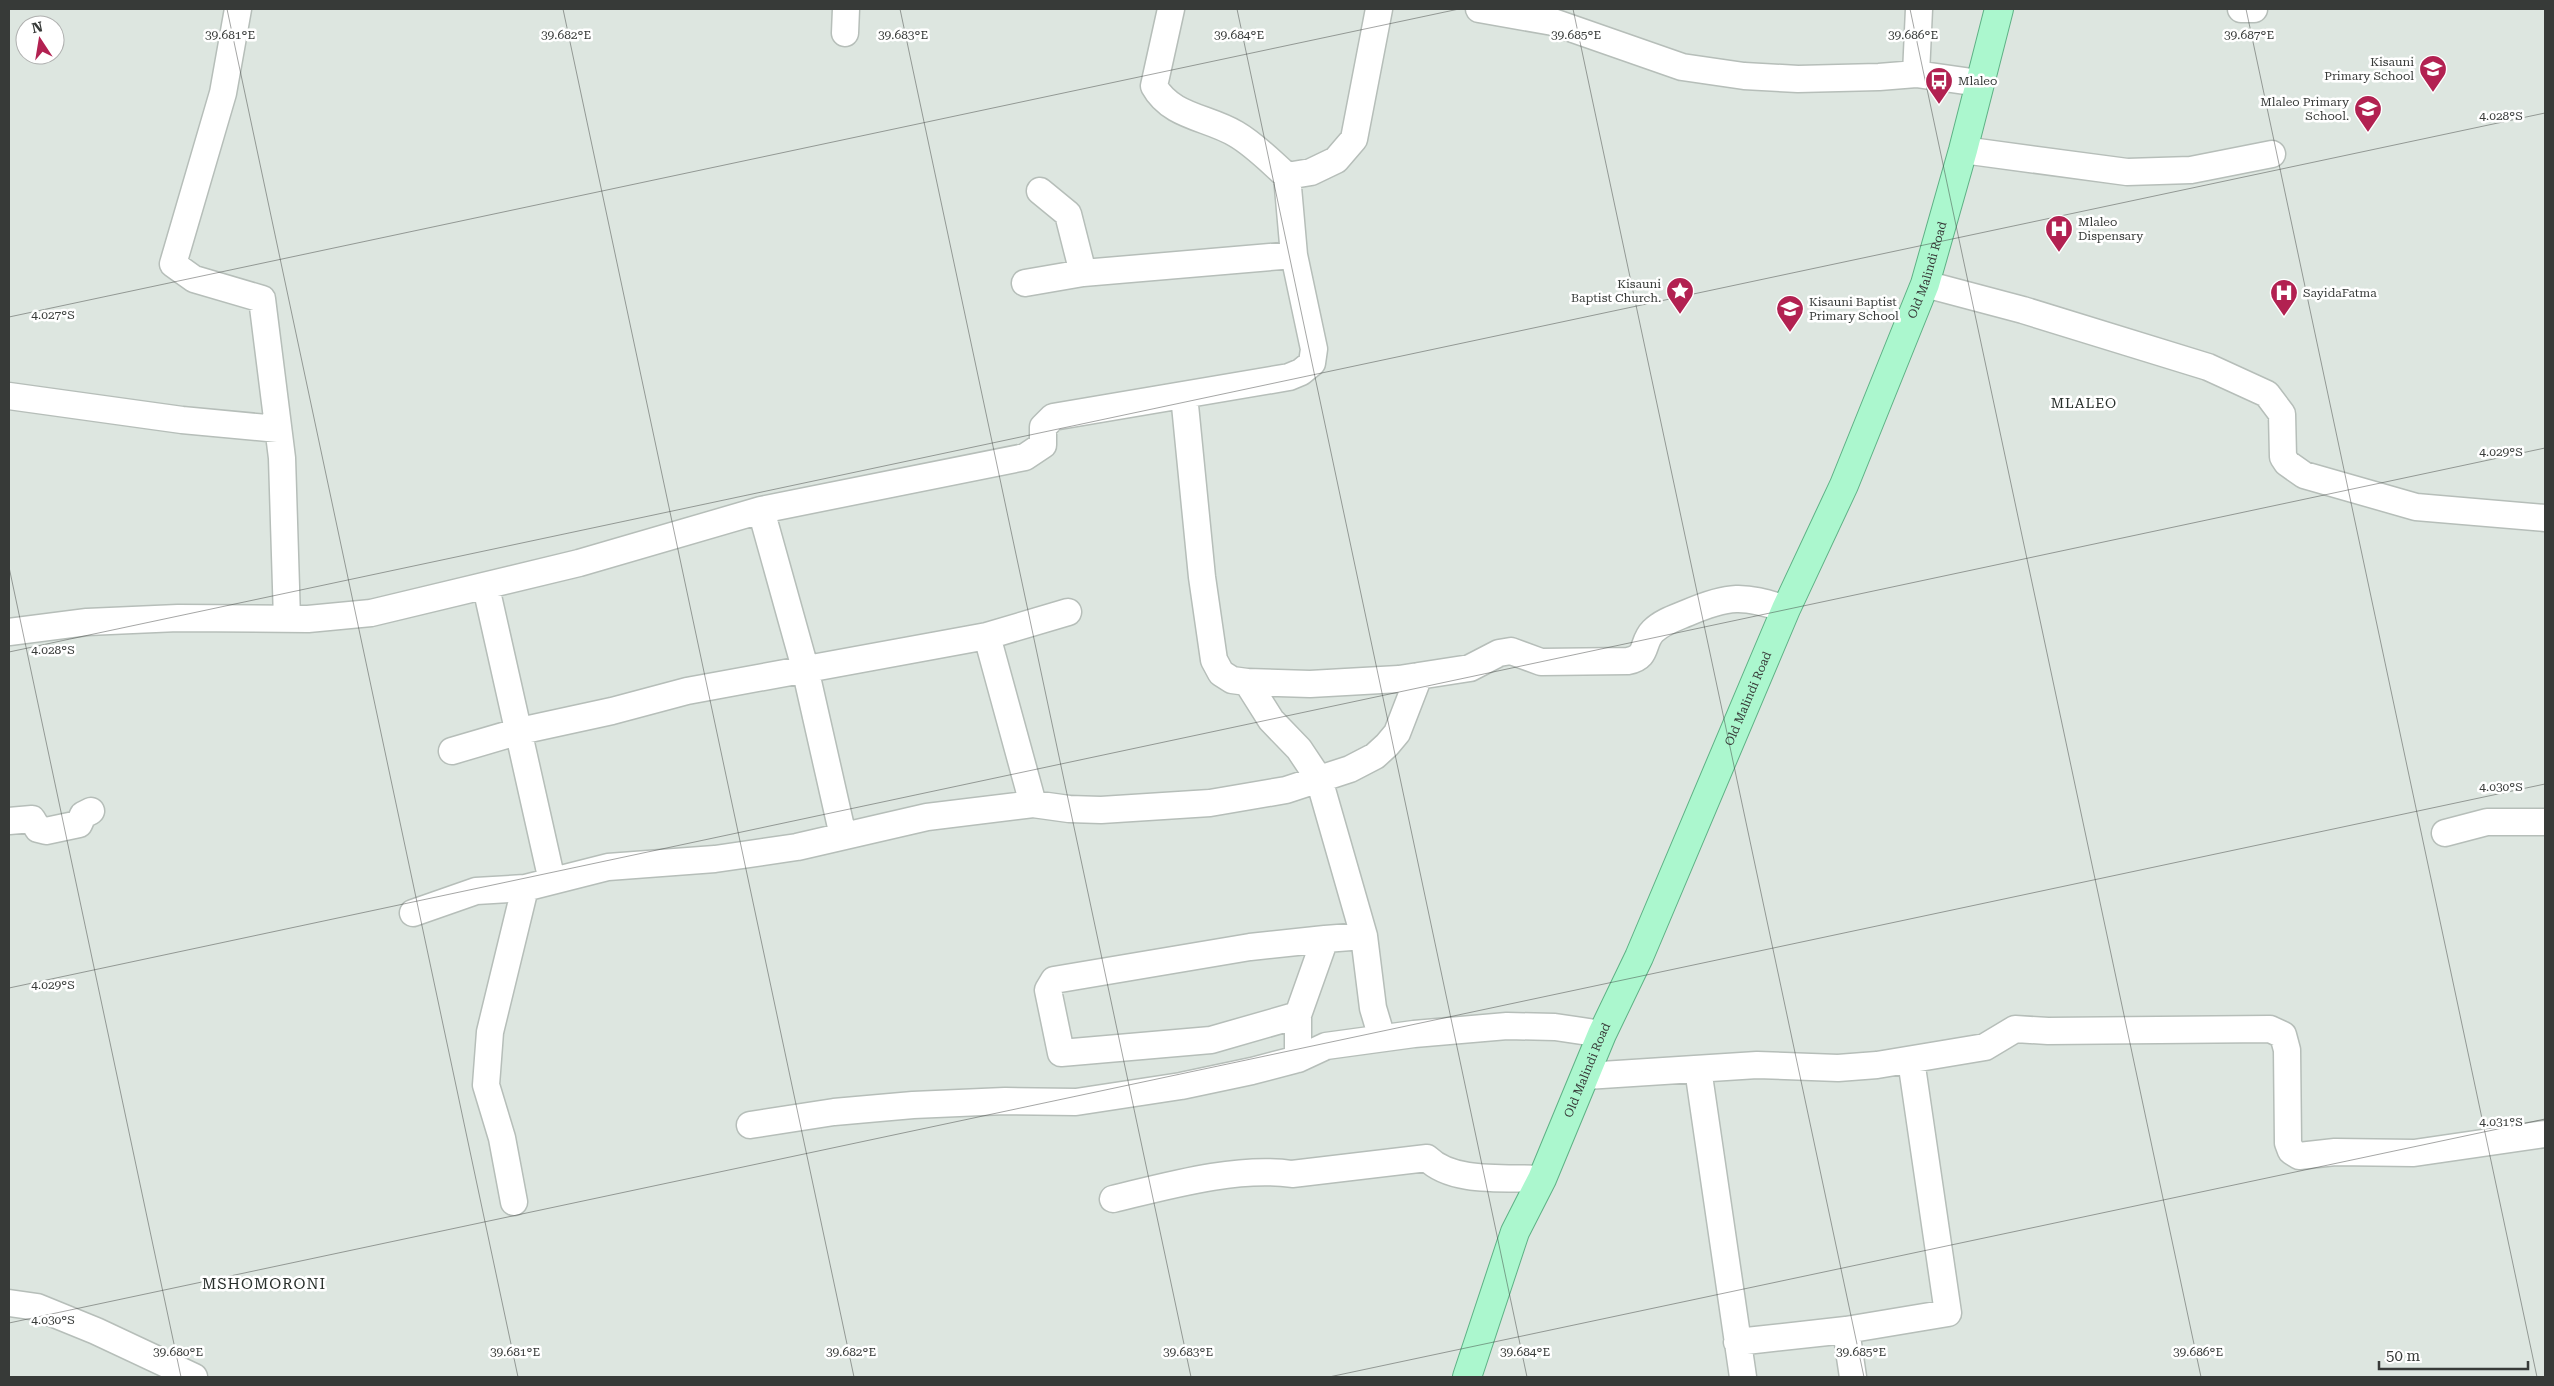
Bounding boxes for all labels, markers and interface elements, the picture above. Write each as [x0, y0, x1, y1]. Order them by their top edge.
north arrow [15, 15, 65, 65]
text: N [30, 18, 44, 36]
text: 39.681°E [205, 28, 255, 42]
text: 39.682°E [541, 28, 591, 42]
text: 39.683°E [878, 28, 928, 42]
text: 39.684°E [1214, 28, 1264, 42]
text: 39.685°E [1551, 28, 1601, 42]
text: 39.686°E [1888, 28, 1938, 42]
text: 39.687°E [2224, 28, 2274, 42]
school or university icon: Kisauni Primary School [2418, 54, 2448, 93]
place label: Kisauni Primary School [2324, 55, 2414, 83]
bus stop icon: Mlaleo [1924, 66, 1954, 105]
place label: Mlaleo [1958, 74, 1997, 88]
school or university icon: Mlaleo Primary School. [2353, 94, 2383, 133]
place label: Mlaleo Primary School. [2260, 95, 2350, 123]
text: 4.028°S [2479, 109, 2523, 123]
hospital icon: Mlaleo Dispensary [2044, 214, 2074, 253]
place label: Mlaleo Dispensary [2078, 215, 2144, 243]
street label: Old Malindi Road [1905, 220, 1949, 321]
place icon: Kisauni Baptist Church. [1665, 276, 1695, 315]
place label: Kisauni Baptist Church. [1571, 277, 1661, 305]
hospital icon: SayidaFatma [2269, 278, 2299, 317]
place label: SayidaFatma [2303, 286, 2377, 300]
school or university icon: Kisauni Baptist Primary School [1775, 294, 1805, 333]
place label: Kisauni Baptist Primary School [1809, 295, 1899, 323]
text: 4.027°S [31, 308, 75, 322]
district label: MLALEO [2051, 395, 2117, 411]
text: 4.029°S [2479, 445, 2523, 459]
text: 4.028°S [31, 643, 75, 657]
street label: Old Malindi Road [1722, 649, 1774, 748]
text: 4.030°S [2479, 780, 2523, 794]
text: 4.029°S [31, 978, 75, 992]
street label: Old Malindi Road [1561, 1020, 1613, 1120]
text: 4.031°S [2479, 1115, 2523, 1129]
district label: MSHOMORONI [202, 1275, 326, 1293]
text: 4.030°S [31, 1313, 75, 1327]
scale bar [2379, 1338, 2528, 1370]
text: 39.680°E [153, 1345, 203, 1359]
text: 39.681°E [490, 1345, 540, 1359]
text: 39.682°E [826, 1345, 876, 1359]
text: 39.683°E [1163, 1345, 1213, 1359]
text: 39.684°E [1500, 1345, 1550, 1359]
text: 39.685°E [1836, 1345, 1886, 1359]
text: 39.686°E [2173, 1345, 2223, 1359]
text: 50 m [2386, 1347, 2421, 1365]

